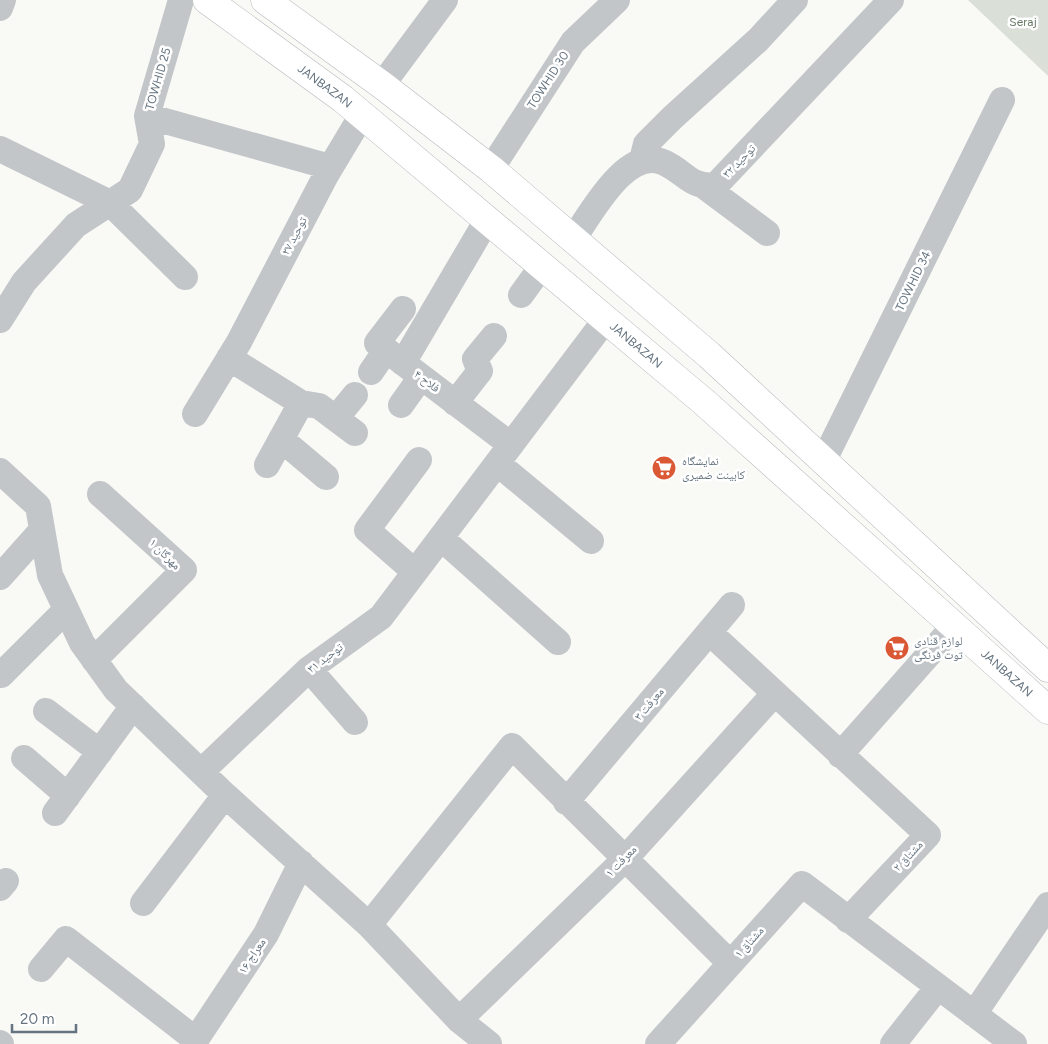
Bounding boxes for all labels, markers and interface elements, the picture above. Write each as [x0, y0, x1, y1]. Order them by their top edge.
park label: Seraj [1009, 15, 1037, 29]
street label: TOWHID 25 [142, 46, 174, 112]
street label: TOWHID 30 [524, 49, 572, 111]
street label: JANBAZAN [295, 61, 355, 111]
street label: توحید ۳۲ [720, 141, 759, 181]
street label: توحید ۲۷ [278, 214, 310, 258]
street label: TOWHID 34 [893, 248, 934, 313]
street label: JANBAZAN [607, 319, 665, 371]
street label: فلاح ۴ [411, 367, 443, 395]
place label: نمایشگاه کابینت ضمیری [682, 454, 745, 482]
supermarket icon: نمایشگاه کابینت ضمیری [651, 455, 677, 481]
street label: مهرگان ۱ [146, 536, 184, 572]
place label: لوازم قنادی توت فرنگی [914, 634, 963, 662]
supermarket icon: لوازم قنادی توت فرنگی [884, 635, 910, 661]
street label: توحید ۳۱ [304, 640, 346, 676]
street label: JANBAZAN [978, 647, 1035, 700]
street label: معرفت ۳ [631, 685, 667, 723]
street label: مشتاق ۲ [890, 838, 926, 874]
street label: معرفت ۱ [603, 842, 639, 880]
street label: مشتاق ۱ [731, 924, 767, 960]
street label: معراج ۱۶ [235, 936, 269, 976]
scale bar [12, 1002, 76, 1034]
text: 20 m [20, 1010, 54, 1028]

